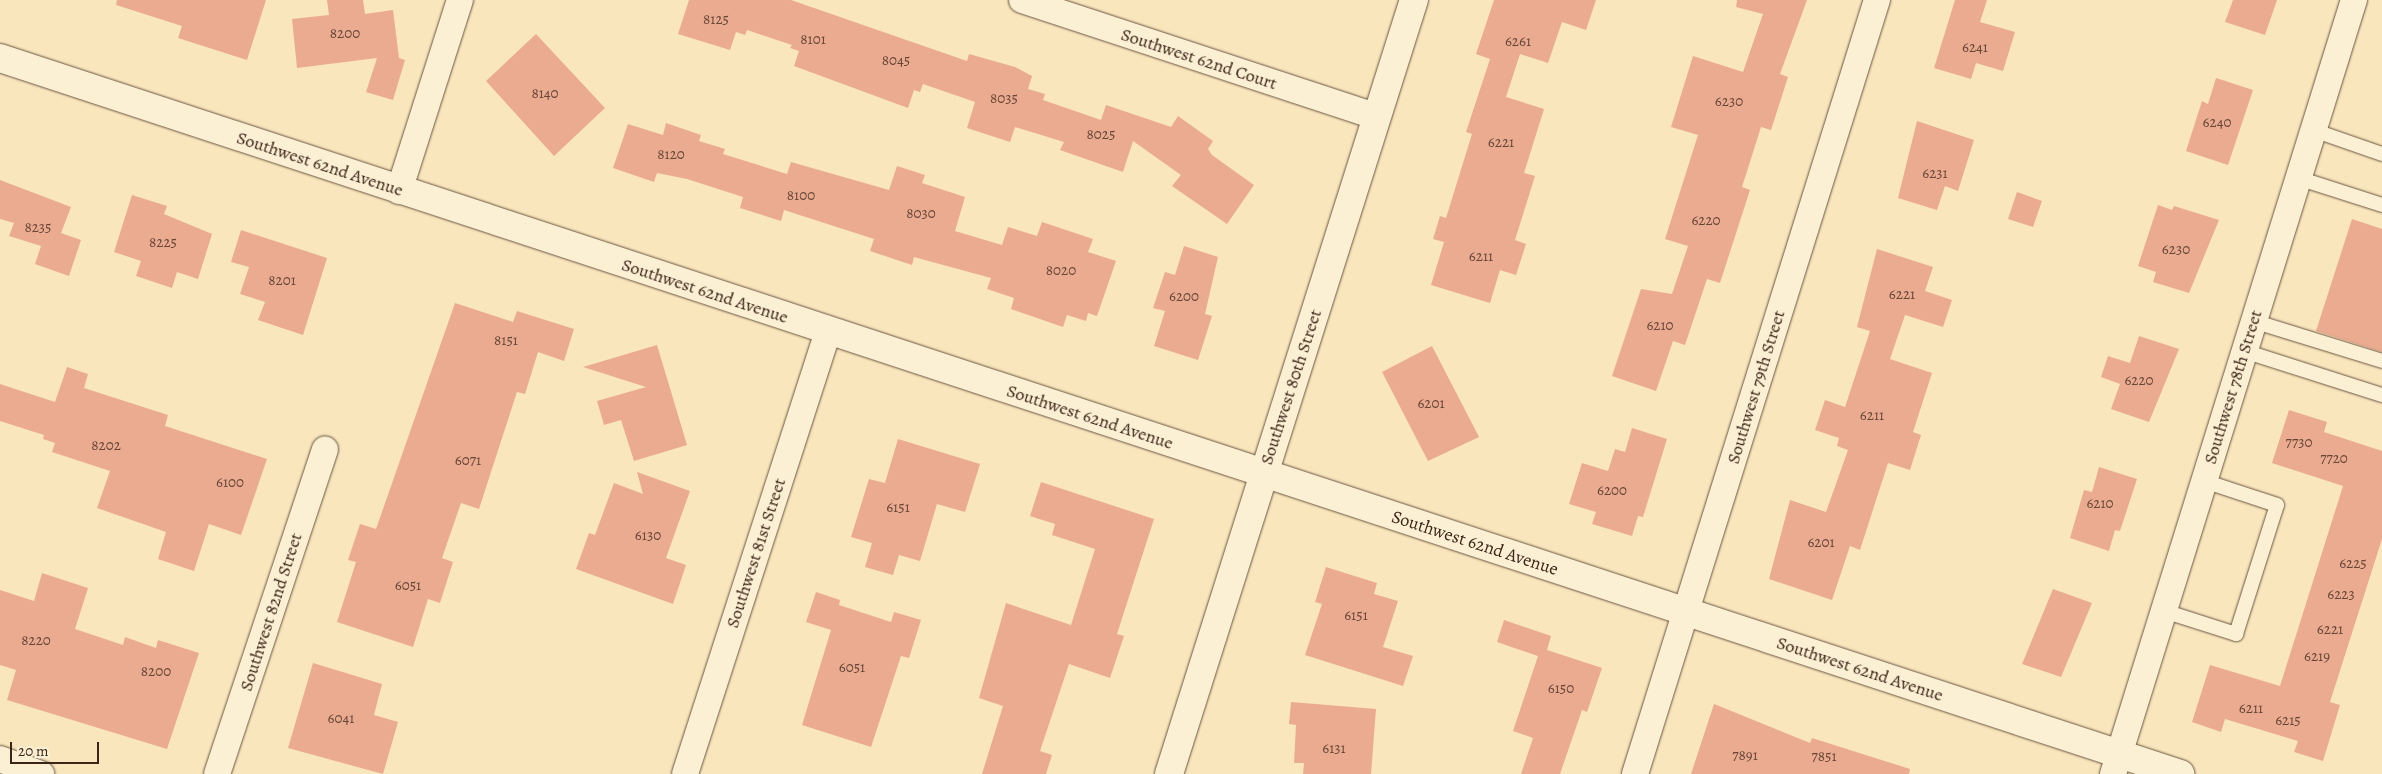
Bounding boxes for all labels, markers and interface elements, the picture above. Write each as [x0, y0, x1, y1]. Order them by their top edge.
house number: 8125 [703, 11, 729, 29]
street label: Southwest 62nd Court [1118, 24, 1280, 94]
house number: 8200 [330, 25, 360, 43]
house number: 8101 [800, 31, 826, 49]
house number: 6261 [1505, 33, 1531, 51]
house number: 6241 [1962, 39, 1988, 57]
house number: 8045 [882, 52, 910, 70]
house number: 8140 [531, 85, 559, 103]
house number: 8035 [990, 90, 1018, 108]
house number: 6230 [1715, 93, 1743, 111]
house number: 6240 [2203, 114, 2231, 132]
house number: 8025 [1087, 126, 1115, 144]
street label: Southwest 62nd Avenue [234, 127, 406, 201]
house number: 6221 [1488, 134, 1514, 152]
house number: 8120 [657, 146, 685, 164]
house number: 6231 [1922, 165, 1948, 183]
house number: 8100 [787, 187, 815, 205]
house number: 8030 [906, 205, 936, 223]
house number: 6220 [1691, 212, 1721, 230]
house number: 8235 [24, 219, 52, 237]
house number: 8225 [149, 234, 177, 252]
house number: 6230 [2162, 241, 2190, 259]
house number: 6211 [1469, 248, 1493, 266]
street label: Southwest 62nd Avenue [619, 254, 791, 328]
house number: 8020 [1046, 262, 1076, 280]
house number: 8201 [268, 272, 296, 290]
house number: 6221 [1889, 286, 1915, 304]
house number: 6200 [1169, 288, 1199, 306]
street label: Southwest 80th Street [1256, 307, 1326, 467]
street label: Southwest 78th Street [2199, 307, 2267, 467]
street label: Southwest 79th Street [1722, 308, 1790, 466]
house number: 6210 [1646, 317, 1674, 335]
house number: 8151 [494, 332, 518, 350]
house number: 6220 [2124, 372, 2154, 390]
street label: Southwest 62nd Avenue [1004, 380, 1176, 454]
house number: 6201 [1417, 395, 1445, 413]
house number: 6211 [1860, 407, 1884, 425]
house number: 7730 [2286, 434, 2312, 452]
house number: 8202 [91, 437, 121, 455]
house number: 7720 [2320, 450, 2348, 468]
house number: 6071 [455, 452, 481, 470]
house number: 6100 [216, 474, 244, 492]
street label: Southwest 81st Street [722, 475, 790, 631]
house number: 6200 [1597, 482, 1627, 500]
house number: 6210 [2086, 495, 2114, 513]
house number: 6151 [886, 499, 910, 517]
street label: Southwest 62nd Avenue [1389, 506, 1561, 580]
house number: 6130 [635, 527, 661, 545]
street label: Southwest 82nd Street [235, 530, 307, 694]
house number: 6201 [1807, 534, 1835, 552]
house number: 6225 [2339, 555, 2367, 573]
house number: 6051 [395, 577, 421, 595]
house number: 6223 [2327, 586, 2355, 604]
house number: 6151 [1344, 607, 1368, 625]
house number: 6221 [2317, 621, 2343, 639]
house number: 8220 [21, 632, 51, 650]
street label: Southwest 62nd Avenue [1774, 632, 1946, 706]
house number: 6219 [2304, 648, 2330, 666]
house number: 6051 [839, 659, 865, 677]
house number: 8200 [141, 663, 171, 681]
house number: 6150 [1548, 680, 1574, 698]
house number: 6211 [2239, 700, 2263, 718]
house number: 6041 [328, 710, 354, 728]
house number: 6215 [2275, 712, 2301, 730]
scale bar [12, 732, 101, 764]
house number: 6131 [1322, 740, 1346, 758]
text: 20 m [18, 741, 49, 761]
house number: 7891 [1732, 747, 1758, 765]
house number: 7851 [1811, 748, 1837, 766]

